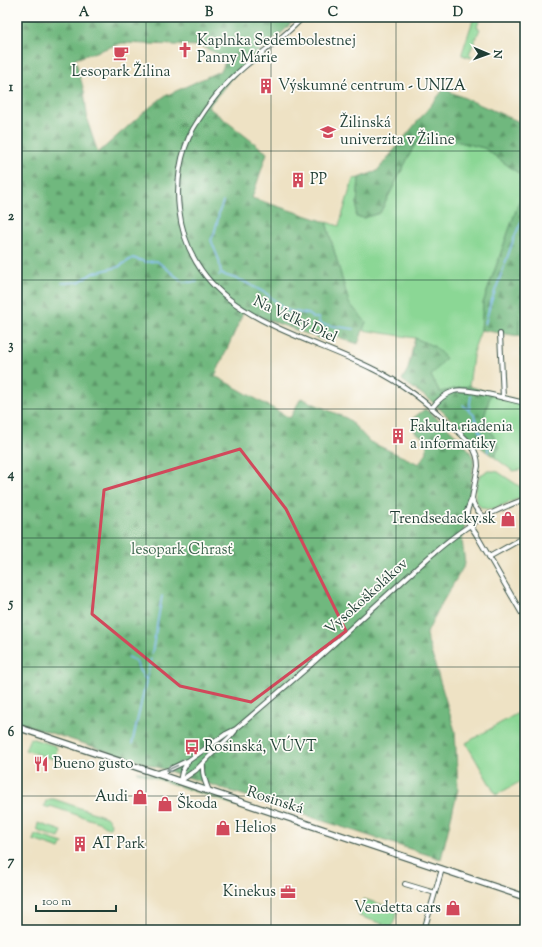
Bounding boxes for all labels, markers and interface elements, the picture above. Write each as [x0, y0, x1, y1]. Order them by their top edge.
text: A [79, 4, 90, 22]
text: B [205, 4, 214, 22]
text: C [328, 4, 338, 22]
text: D [453, 4, 463, 22]
place label: Kaplnka Sedembolestnej Panny Márie [197, 31, 356, 69]
north arrow [468, 34, 508, 74]
church icon: Kaplnka Sedembolestnej Panny Márie [176, 41, 194, 59]
cafe icon: Lesopark Žilina [112, 44, 130, 62]
text: N [489, 49, 505, 59]
place label: Lesopark Žilina [72, 61, 171, 83]
place label: Výskumné centrum - UNIZA [278, 76, 466, 97]
building icon: Výskumné centrum - UNIZA [257, 77, 275, 95]
text: 1 [9, 79, 14, 97]
place label: Žilinská univerzita v Žiline [340, 112, 455, 151]
school or university icon: Žilinská univerzita v Žiline [319, 123, 337, 141]
place label: PP [310, 170, 327, 191]
building icon: PP [289, 171, 307, 189]
text: 2 [8, 208, 15, 226]
street label: Na Veľký Diel [249, 291, 341, 349]
text: 3 [8, 337, 14, 355]
place label: Fakulta riadenia a informatiky [410, 417, 513, 455]
building icon: Fakulta riadenia a informatiky [389, 427, 407, 445]
text: 4 [7, 466, 15, 484]
place label: Trendsedacky.sk [390, 509, 496, 530]
shop icon: Trendsedacky.sk [499, 510, 517, 528]
park label: lesopark Chrasť [131, 540, 233, 561]
street label: Vysokoškolákov [321, 554, 413, 640]
text: 5 [8, 595, 14, 613]
text: 6 [8, 724, 15, 742]
place label: Rosinská, VÚVT [204, 735, 317, 758]
bus stop icon: Rosinská, VÚVT [183, 738, 201, 756]
place label: Bueno gusto [53, 754, 133, 775]
restaurant icon: Bueno gusto [32, 755, 50, 773]
one-way arrow [166, 765, 178, 772]
street label: Rosinská [244, 782, 306, 820]
place label: Audi [95, 787, 128, 808]
shop icon: Audi [131, 788, 149, 806]
place label: Škoda [177, 793, 218, 815]
shop icon: Škoda [156, 795, 174, 813]
place label: Helios [235, 818, 276, 839]
shop icon: Helios [214, 819, 232, 837]
place label: AT Park [92, 834, 145, 855]
building icon: AT Park [71, 835, 89, 853]
text: 7 [8, 853, 15, 871]
place label: Kinekus [223, 882, 276, 903]
office icon: Kinekus [279, 883, 297, 901]
scale bar [36, 887, 116, 913]
text: 100 m [42, 893, 71, 911]
place label: Vendetta cars [354, 898, 441, 919]
shop icon: Vendetta cars [444, 899, 462, 917]

